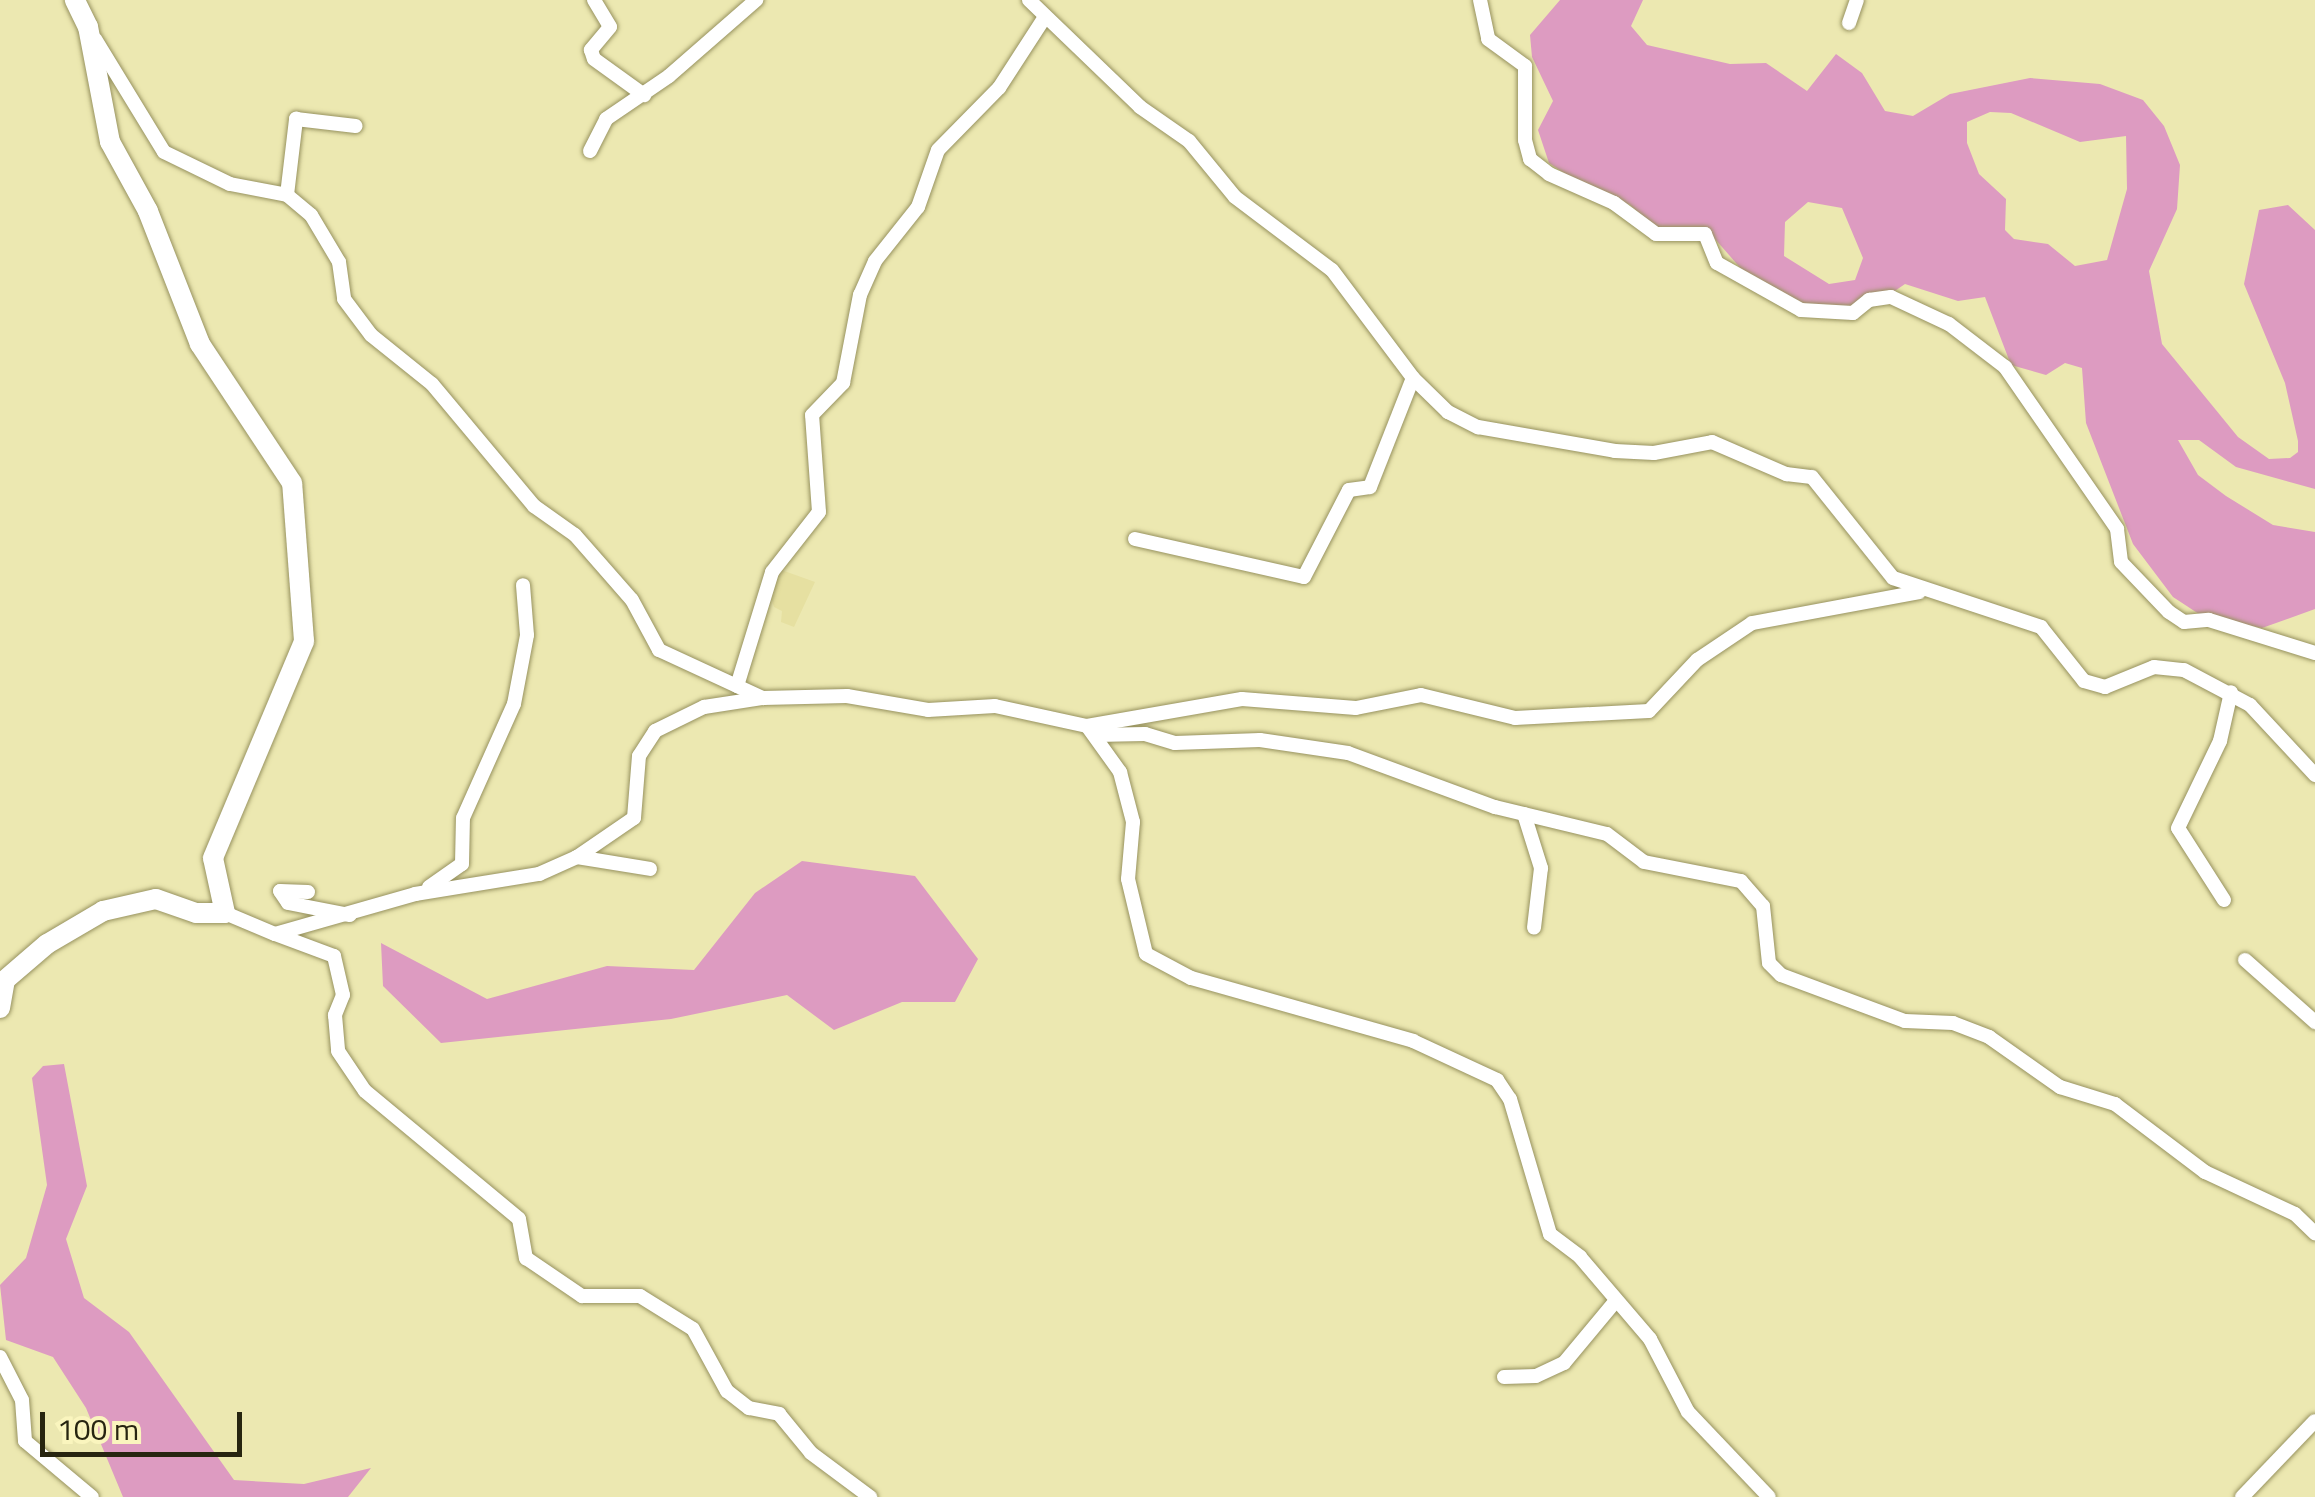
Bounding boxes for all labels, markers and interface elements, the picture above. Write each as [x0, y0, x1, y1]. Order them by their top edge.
scale bar [45, 1392, 248, 1454]
text: 100 m [57, 1406, 139, 1452]

